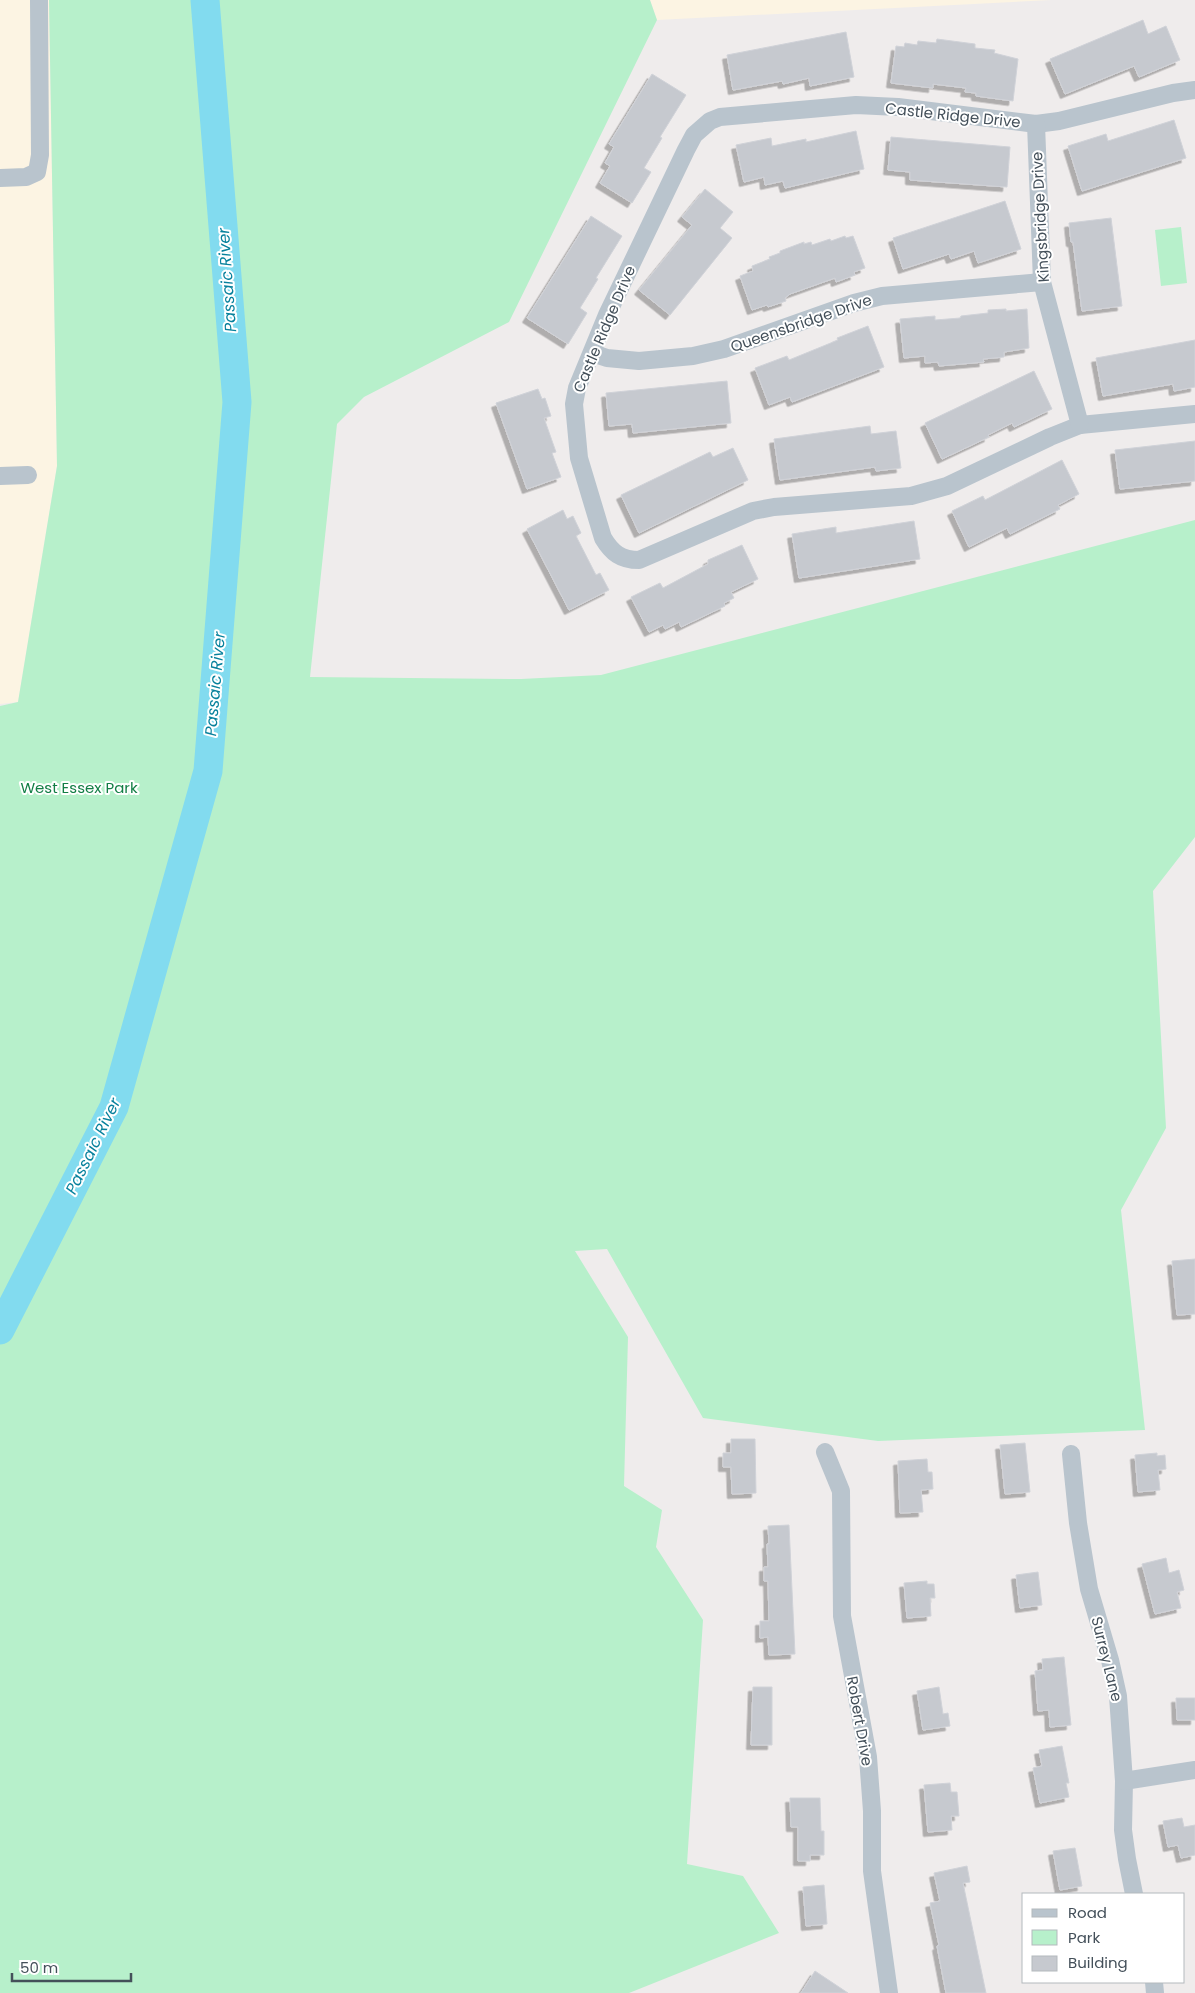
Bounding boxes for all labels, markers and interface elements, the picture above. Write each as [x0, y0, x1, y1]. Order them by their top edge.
street label: Castle Ridge Drive [884, 97, 1022, 133]
street label: Kingsbridge Drive [1026, 151, 1054, 283]
water label: Passaic River [212, 226, 242, 333]
street label: Castle Ridge Drive [568, 262, 640, 396]
street label: Queensbridge Drive [728, 289, 874, 357]
water label: Passaic River [199, 630, 231, 737]
park label: West Essex Park [20, 777, 138, 798]
water label: Passaic River [60, 1093, 127, 1198]
street label: Surrey Lane [1086, 1614, 1128, 1704]
street label: Robert Drive [842, 1674, 878, 1768]
legend [1022, 1893, 1185, 1983]
text: Road [1068, 1902, 1107, 1923]
text: Park [1068, 1927, 1100, 1948]
scale bar [12, 1950, 131, 1982]
text: Building [1068, 1952, 1128, 1973]
text: 50 m [20, 1957, 58, 1978]

